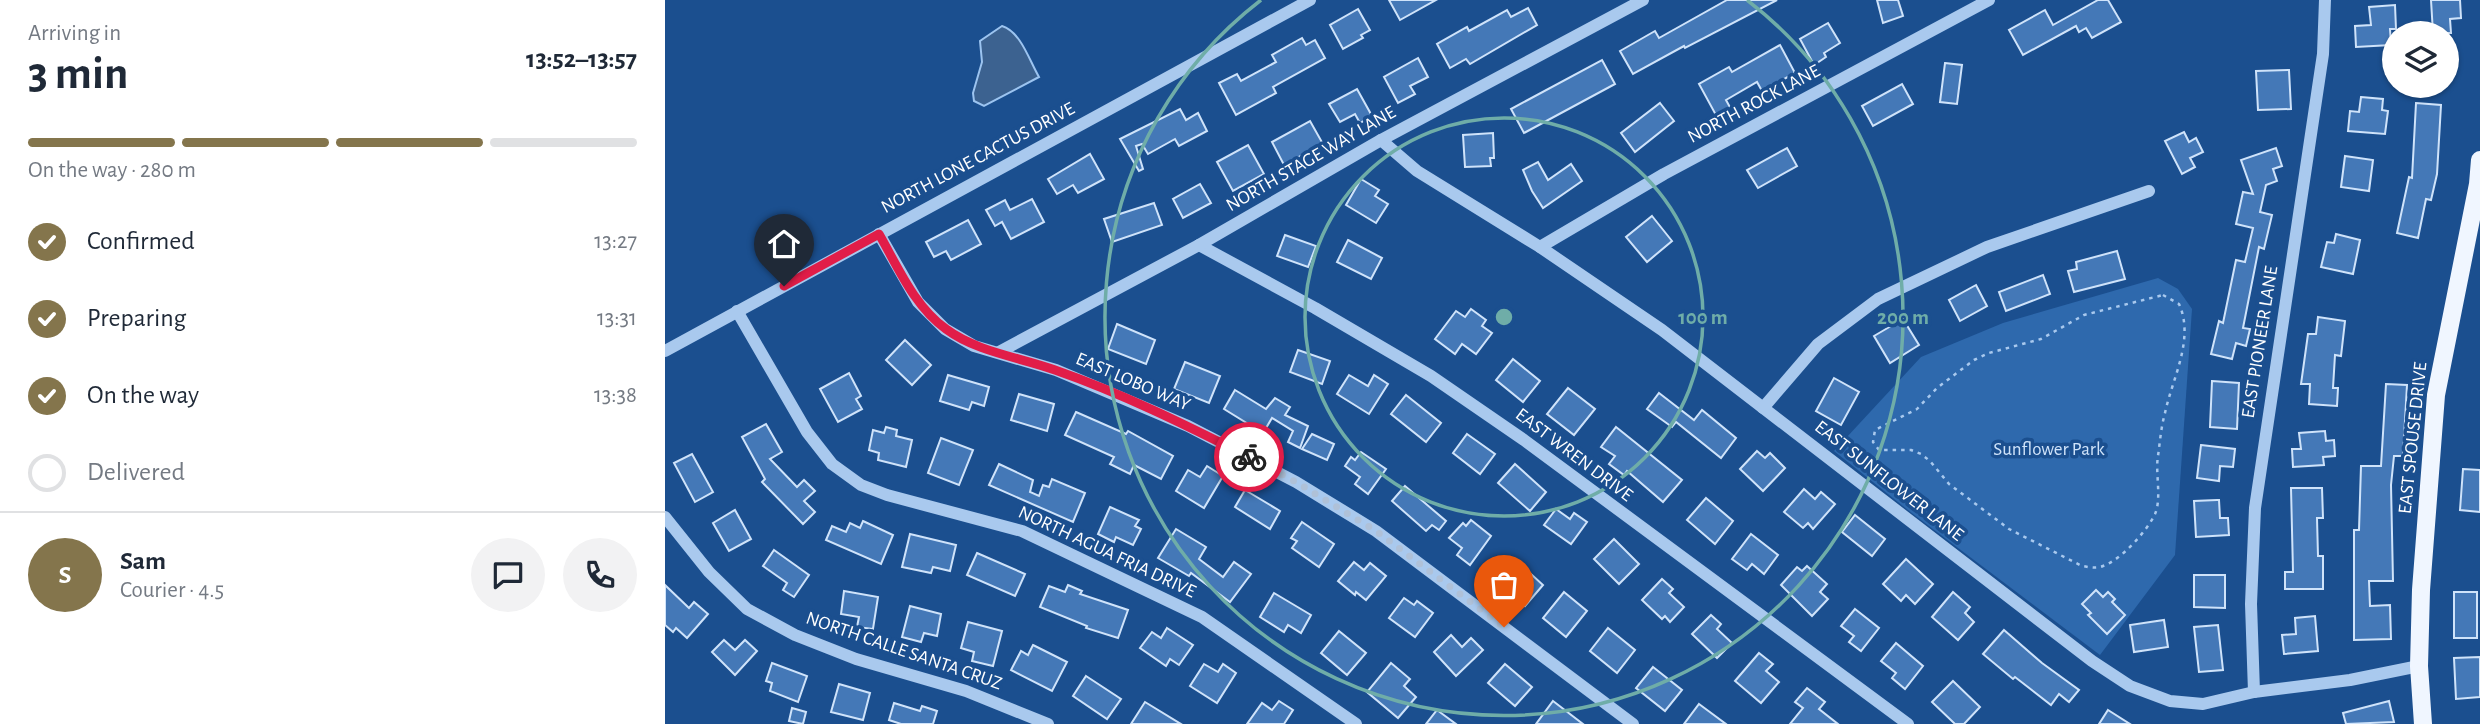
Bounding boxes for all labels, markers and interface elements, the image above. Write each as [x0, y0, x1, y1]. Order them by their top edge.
map controls [2382, 21, 2459, 98]
button: layers [2382, 21, 2459, 98]
text: Arriving in [28, 22, 121, 45]
text: 13:52–13:57 [526, 46, 637, 72]
text: 3 min [28, 51, 128, 97]
street label: NORTH ROCK LANE [1685, 61, 1823, 147]
street label: NORTH LONE CACTUS DRIVE [878, 99, 1078, 217]
street label: NORTH STAGE WAY LANE [1223, 103, 1399, 215]
text: On the way · 280 m [28, 159, 196, 182]
pin [754, 214, 814, 286]
icon: check [28, 223, 66, 261]
icon: home [765, 225, 803, 263]
text: Confirmed [87, 228, 195, 254]
text: 13:27 [594, 230, 637, 253]
street label: EAST PIONEER LANE [2239, 264, 2281, 420]
icon: check [28, 300, 66, 338]
text: Preparing [87, 305, 186, 331]
centre of rings [1492, 305, 1516, 329]
text: 13:31 [597, 307, 637, 330]
text: 100 m [1678, 307, 1728, 328]
text: 200 m [1877, 307, 1929, 328]
street label: EAST LOBO WAY [1073, 349, 1193, 415]
street label: EAST SPOUSE DRIVE [2396, 361, 2430, 515]
icon: check [28, 377, 66, 415]
text: On the way [87, 382, 199, 408]
text: 13:38 [594, 384, 637, 407]
street label: EAST WREN DRIVE [1512, 405, 1636, 505]
street label: EAST SUNFLOWER LANE [1811, 417, 1967, 545]
courier [1214, 422, 1284, 492]
icon: bike [1230, 438, 1268, 476]
park label: Sunflower Park [1993, 440, 2105, 459]
text: Delivered [87, 459, 185, 485]
street label: NORTH AGUA FRIA DRIVE [1015, 503, 1199, 601]
button: chat [471, 538, 545, 612]
button: phone [563, 538, 637, 612]
text: Sam [120, 548, 166, 574]
pin [1474, 555, 1534, 627]
text: S [59, 562, 71, 588]
icon: bag [1485, 566, 1523, 604]
text: Courier · 4.5 [120, 579, 224, 602]
street label: NORTH CALLE SANTA CRUZ [804, 608, 1004, 694]

